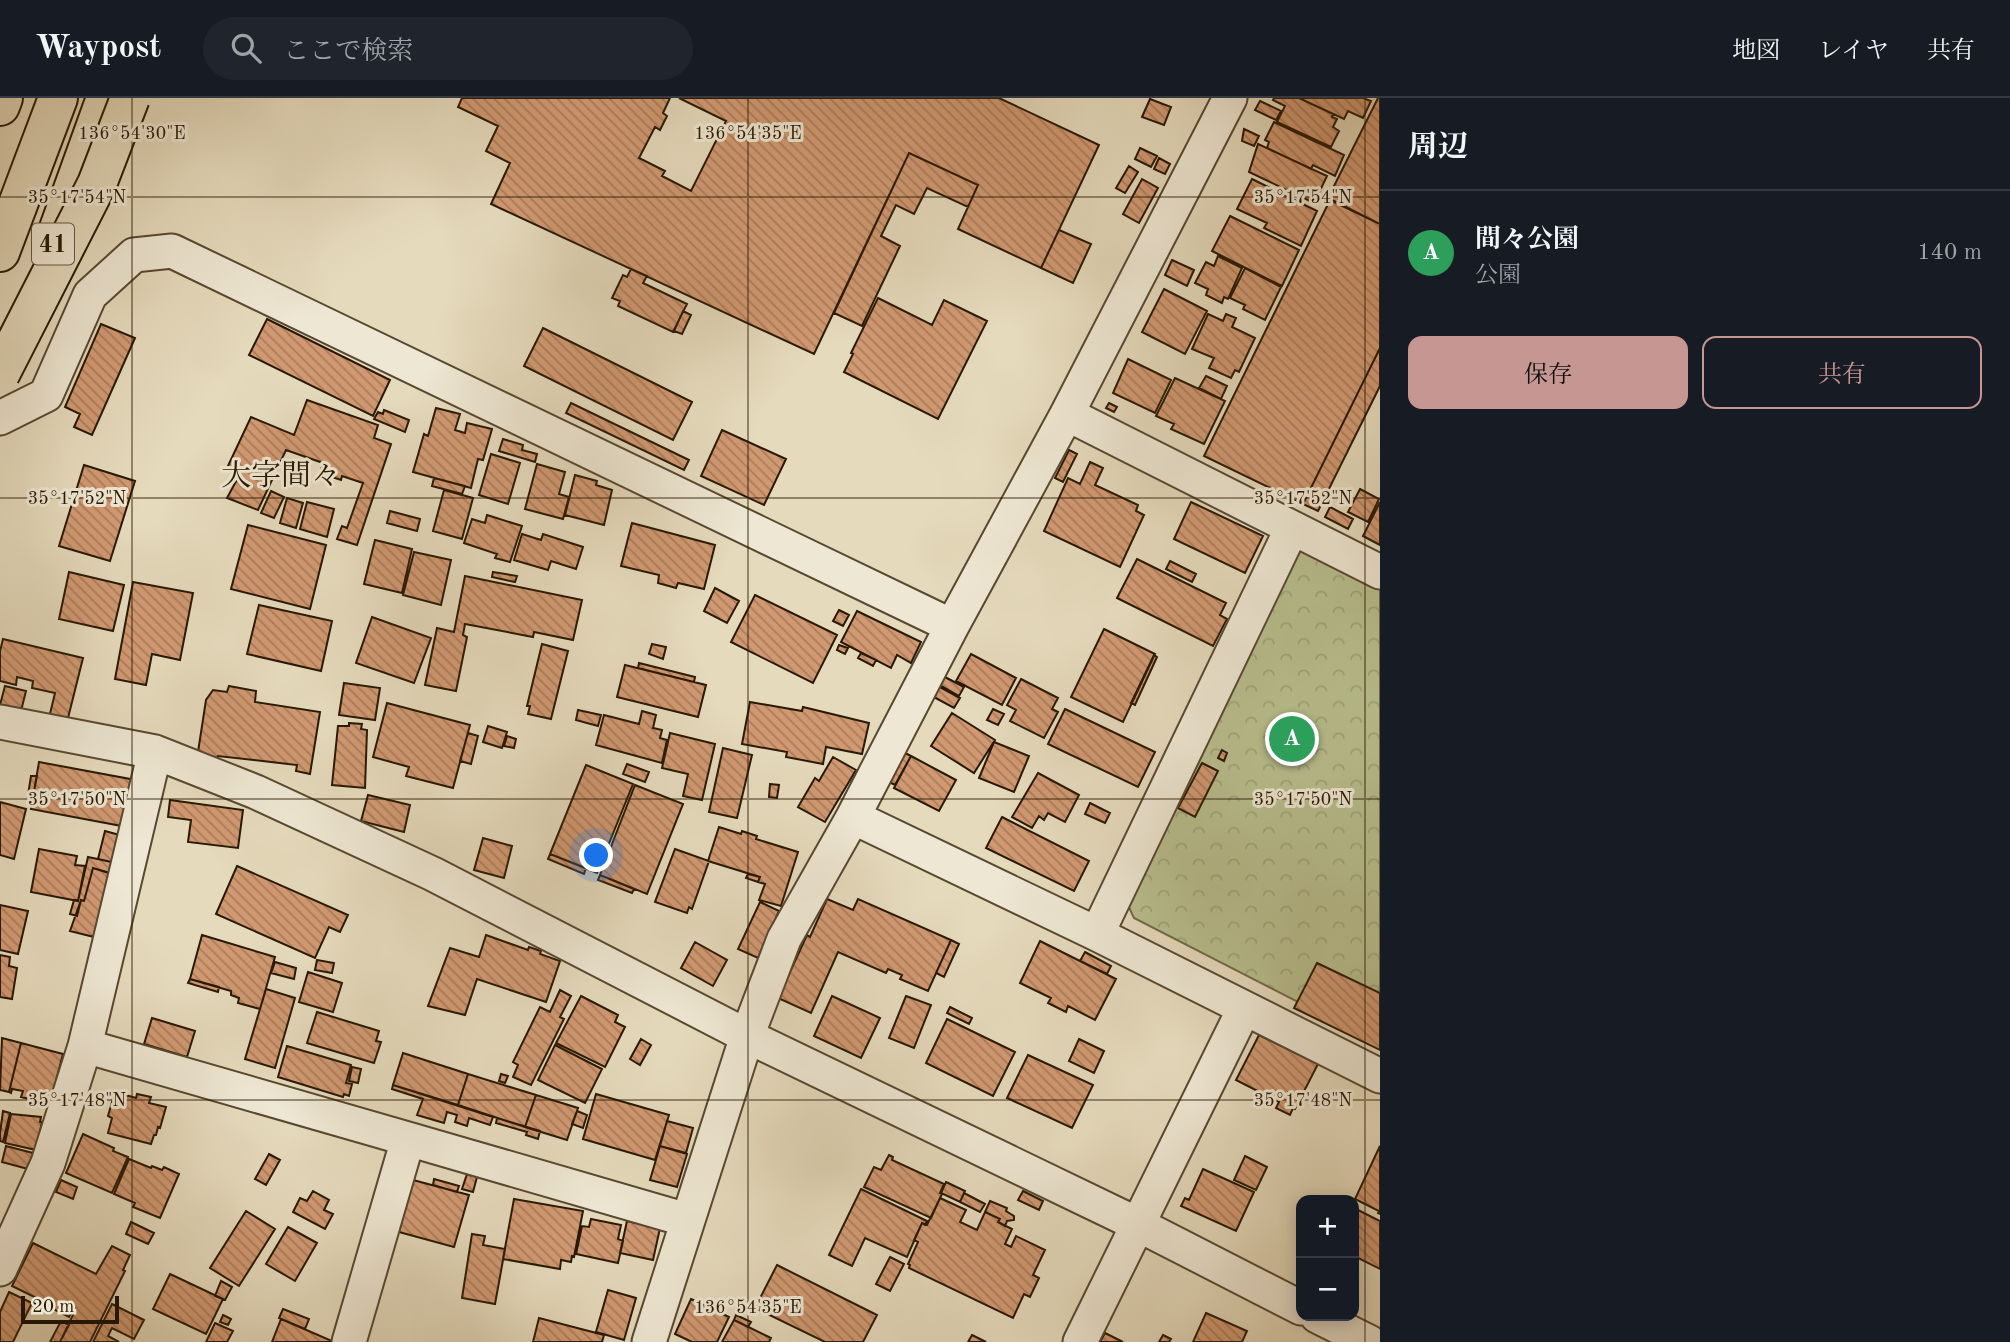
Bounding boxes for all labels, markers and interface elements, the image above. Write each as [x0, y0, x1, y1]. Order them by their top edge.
search box [203, 17, 693, 80]
icon: search [227, 29, 265, 67]
text: Waypost [35, 32, 161, 65]
text: ここで検索 [283, 39, 413, 65]
text: 地図 [1732, 40, 1780, 64]
text: レイヤ [1818, 40, 1889, 64]
text: 共有 [1927, 40, 1975, 64]
text: 136°54'30"E [78, 125, 186, 143]
text: 136°54'35"E [694, 125, 802, 143]
text: 周辺 [1408, 133, 1468, 163]
text: 35°17'54"N [28, 189, 126, 207]
text: 35°17'54"N [1254, 189, 1352, 207]
road number: 41 [32, 224, 74, 264]
text: 間々公園 [1475, 227, 1579, 253]
text: A [1422, 241, 1440, 264]
text: 140 m [1917, 241, 1982, 264]
text: 公園 [1475, 264, 1521, 287]
button: 保存 [1408, 336, 1688, 409]
button: 共有 [1702, 336, 1982, 409]
district label: 大字間々 [221, 459, 341, 492]
text: 35°17'52"N [28, 490, 126, 508]
text: 35°17'52"N [1254, 490, 1352, 508]
pin: A [1269, 713, 1315, 765]
text: 35°17'50"N [28, 791, 126, 809]
text: 35°17'50"N [1254, 791, 1352, 809]
your location [579, 838, 613, 872]
text: 35°17'48"N [28, 1092, 126, 1110]
text: 35°17'48"N [1254, 1092, 1352, 1110]
map controls [1296, 1195, 1359, 1321]
button: + [1296, 1195, 1359, 1258]
button: − [1296, 1258, 1359, 1321]
scale bar [21, 1293, 119, 1325]
text: 20 m [32, 1298, 74, 1317]
text: 136°54'35"E [694, 1299, 802, 1317]

